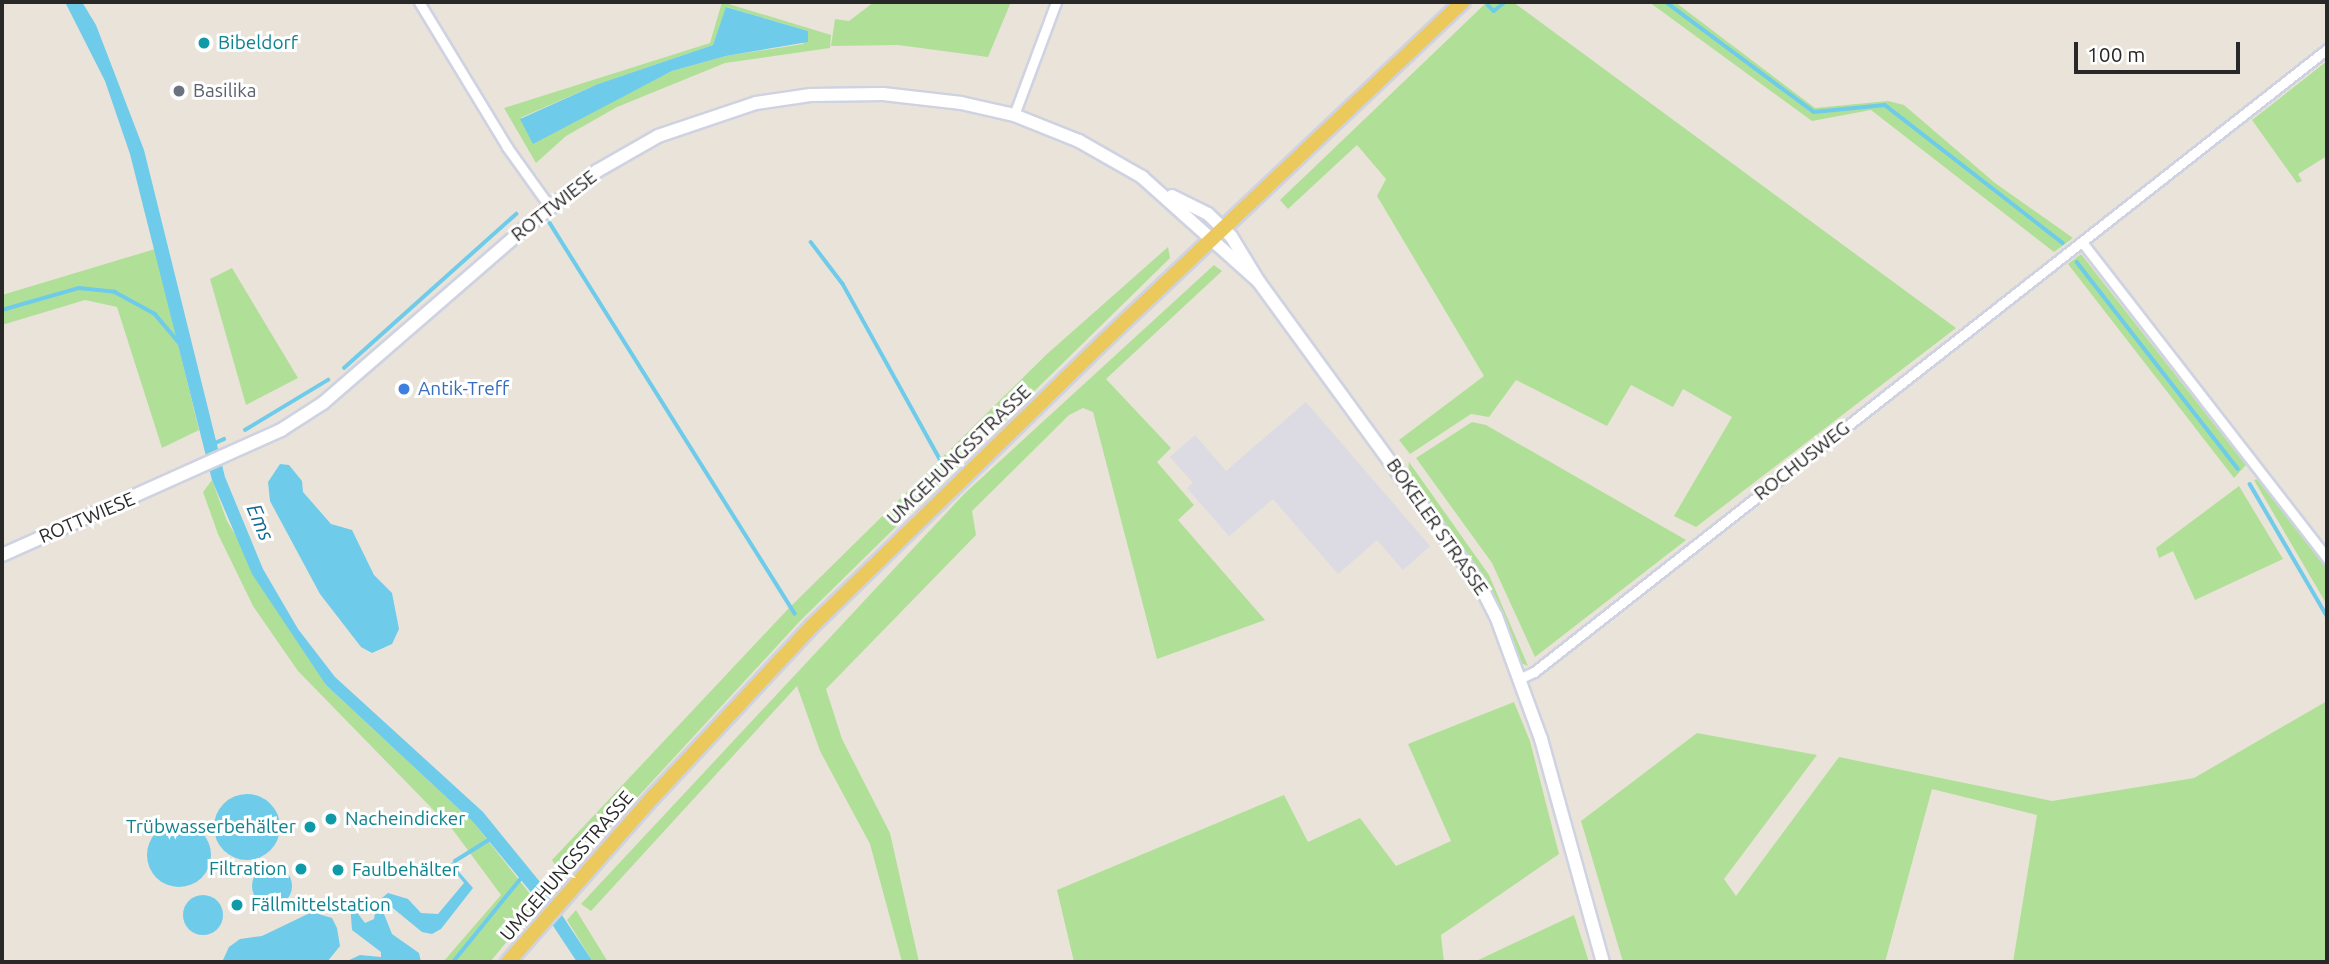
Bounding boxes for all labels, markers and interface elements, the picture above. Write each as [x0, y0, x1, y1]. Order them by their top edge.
scale bar [2077, 28, 2243, 72]
place label: Bibeldorf [218, 32, 298, 54]
marker: Bibeldorf [196, 35, 212, 51]
text: 100 m [2087, 42, 2145, 66]
place label: Basilika [193, 80, 257, 102]
marker: Basilika [171, 83, 187, 99]
street label: ROTTWIESE [507, 166, 601, 246]
place label: Antik-Treff [418, 378, 509, 400]
street label: UMGEHUNGSSTRASSE [882, 380, 1036, 530]
marker: Antik-Treff [396, 381, 412, 397]
street label: ROCHUSWEG [1750, 417, 1854, 505]
street label: BOKELER STRASSE [1381, 454, 1493, 600]
street label: ROTTWIESE [36, 488, 138, 548]
water label: Ems [242, 500, 280, 544]
street label: UMGEHUNGSSTRASSE [496, 786, 638, 946]
place label: Nacheindicker [345, 808, 465, 830]
marker: Nacheindicker [323, 811, 339, 827]
place label: Trübwasserbehälter [126, 816, 296, 838]
marker: Trübwasserbehälter [302, 819, 318, 835]
place label: Filtration [209, 858, 287, 880]
place label: Faulbehälter [352, 859, 459, 881]
marker: Filtration [293, 861, 309, 877]
marker: Faulbehälter [330, 862, 346, 878]
place label: Fällmittelstation [251, 894, 391, 916]
marker: Fällmittelstation [229, 897, 245, 913]

